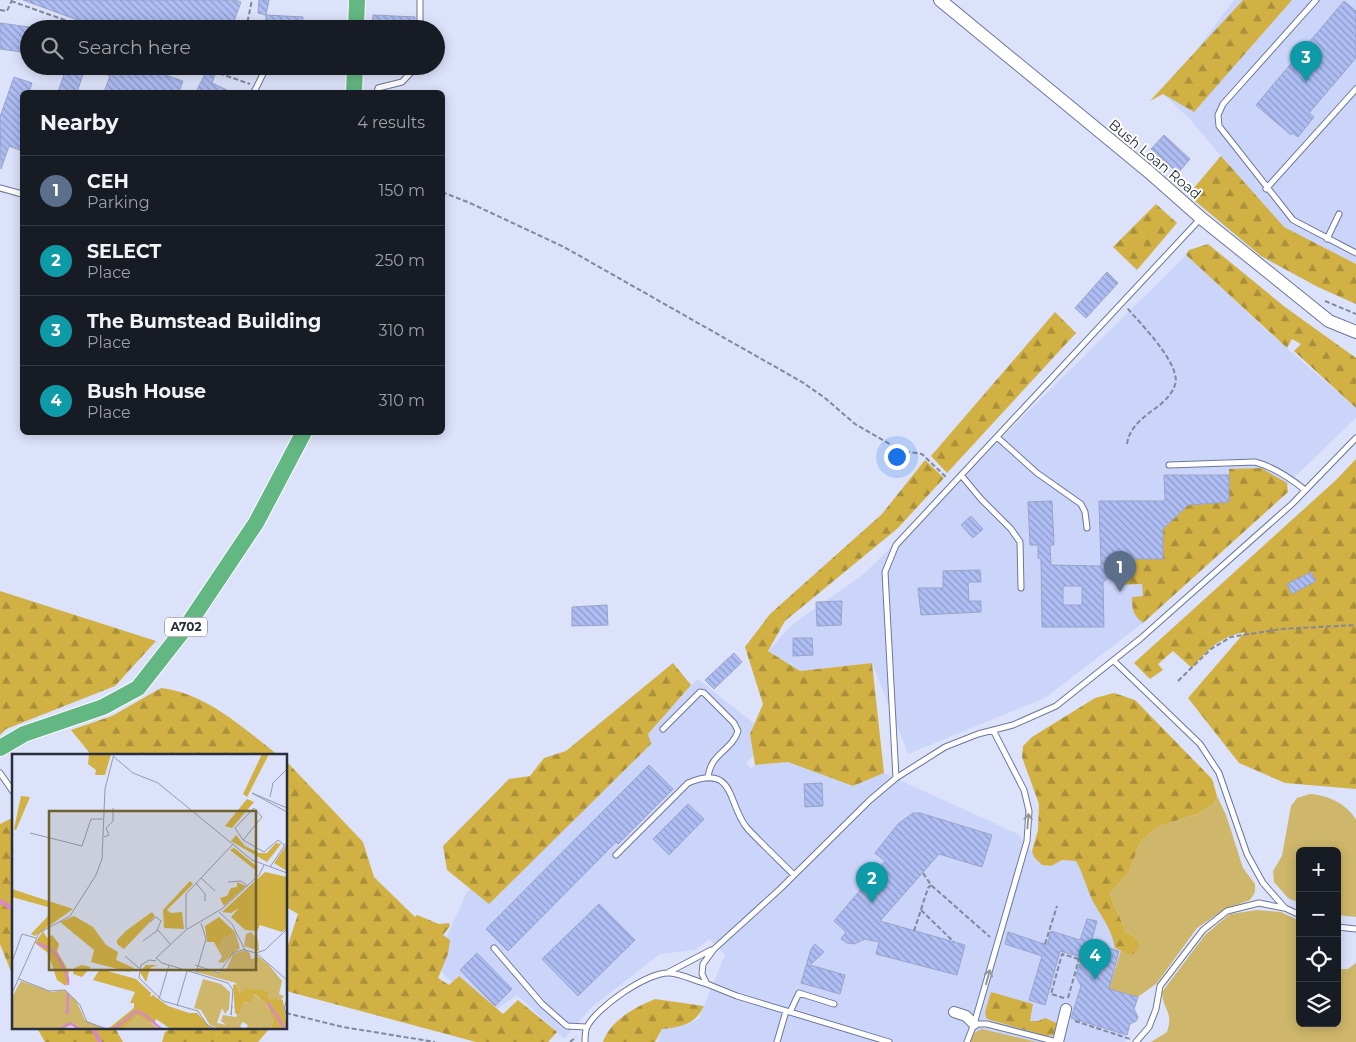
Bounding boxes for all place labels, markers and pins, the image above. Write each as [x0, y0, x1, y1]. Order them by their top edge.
pin: 3 [1290, 41, 1322, 82]
pin: 1 [1104, 551, 1136, 592]
pin: 2 [856, 862, 888, 903]
pin: 4 [1079, 939, 1111, 980]

